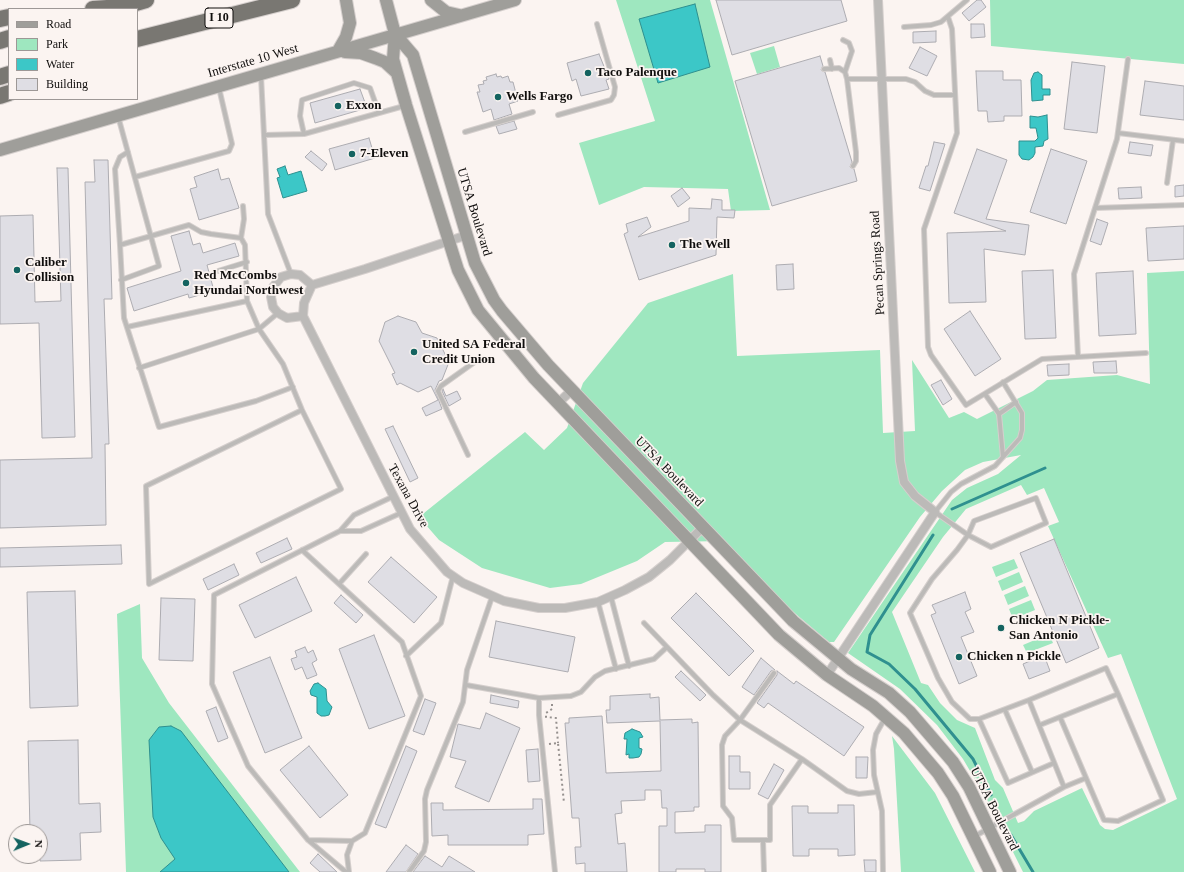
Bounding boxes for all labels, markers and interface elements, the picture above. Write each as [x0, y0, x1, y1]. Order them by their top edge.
legend [8, 8, 138, 100]
road number: I 10 [205, 8, 233, 28]
text: Road [46, 17, 71, 31]
text: Park [46, 37, 68, 51]
street label: Interstate 10 West [206, 41, 300, 81]
text: Water [46, 57, 74, 71]
place label: Taco Palenque [596, 65, 677, 81]
marker: Taco Palenque [583, 68, 593, 78]
text: Building [46, 77, 88, 91]
place label: Wells Fargo [506, 89, 573, 105]
marker: Wells Fargo [493, 92, 503, 102]
place label: Exxon [346, 98, 381, 114]
marker: Exxon [333, 101, 343, 111]
place label: 7-Eleven [360, 146, 408, 162]
marker: 7-Eleven [347, 149, 357, 159]
street label: UTSA Boulevard [453, 166, 495, 258]
street label: Pecan Springs Road [867, 210, 889, 316]
place label: The Well [680, 237, 730, 253]
marker: The Well [667, 240, 677, 250]
place label: Caliber Collision [25, 255, 74, 286]
marker: Caliber Collision [12, 265, 22, 275]
place label: Red McCombs Hyundai Northwest [194, 268, 303, 299]
marker: Red McCombs Hyundai Northwest [181, 278, 191, 288]
place label: United SA Federal Credit Union [422, 337, 525, 368]
marker: United SA Federal Credit Union [409, 347, 419, 357]
street label: UTSA Boulevard [632, 434, 706, 510]
street label: Texana Drive [384, 462, 432, 530]
place label: Chicken N Pickle- San Antonio [1009, 613, 1109, 644]
marker: Chicken N Pickle- San Antonio [996, 623, 1006, 633]
place label: Chicken n Pickle [967, 649, 1061, 665]
marker: Chicken n Pickle [954, 652, 964, 662]
street label: UTSA Boulevard [966, 765, 1022, 853]
north arrow [8, 824, 48, 864]
text: N [33, 840, 45, 848]

